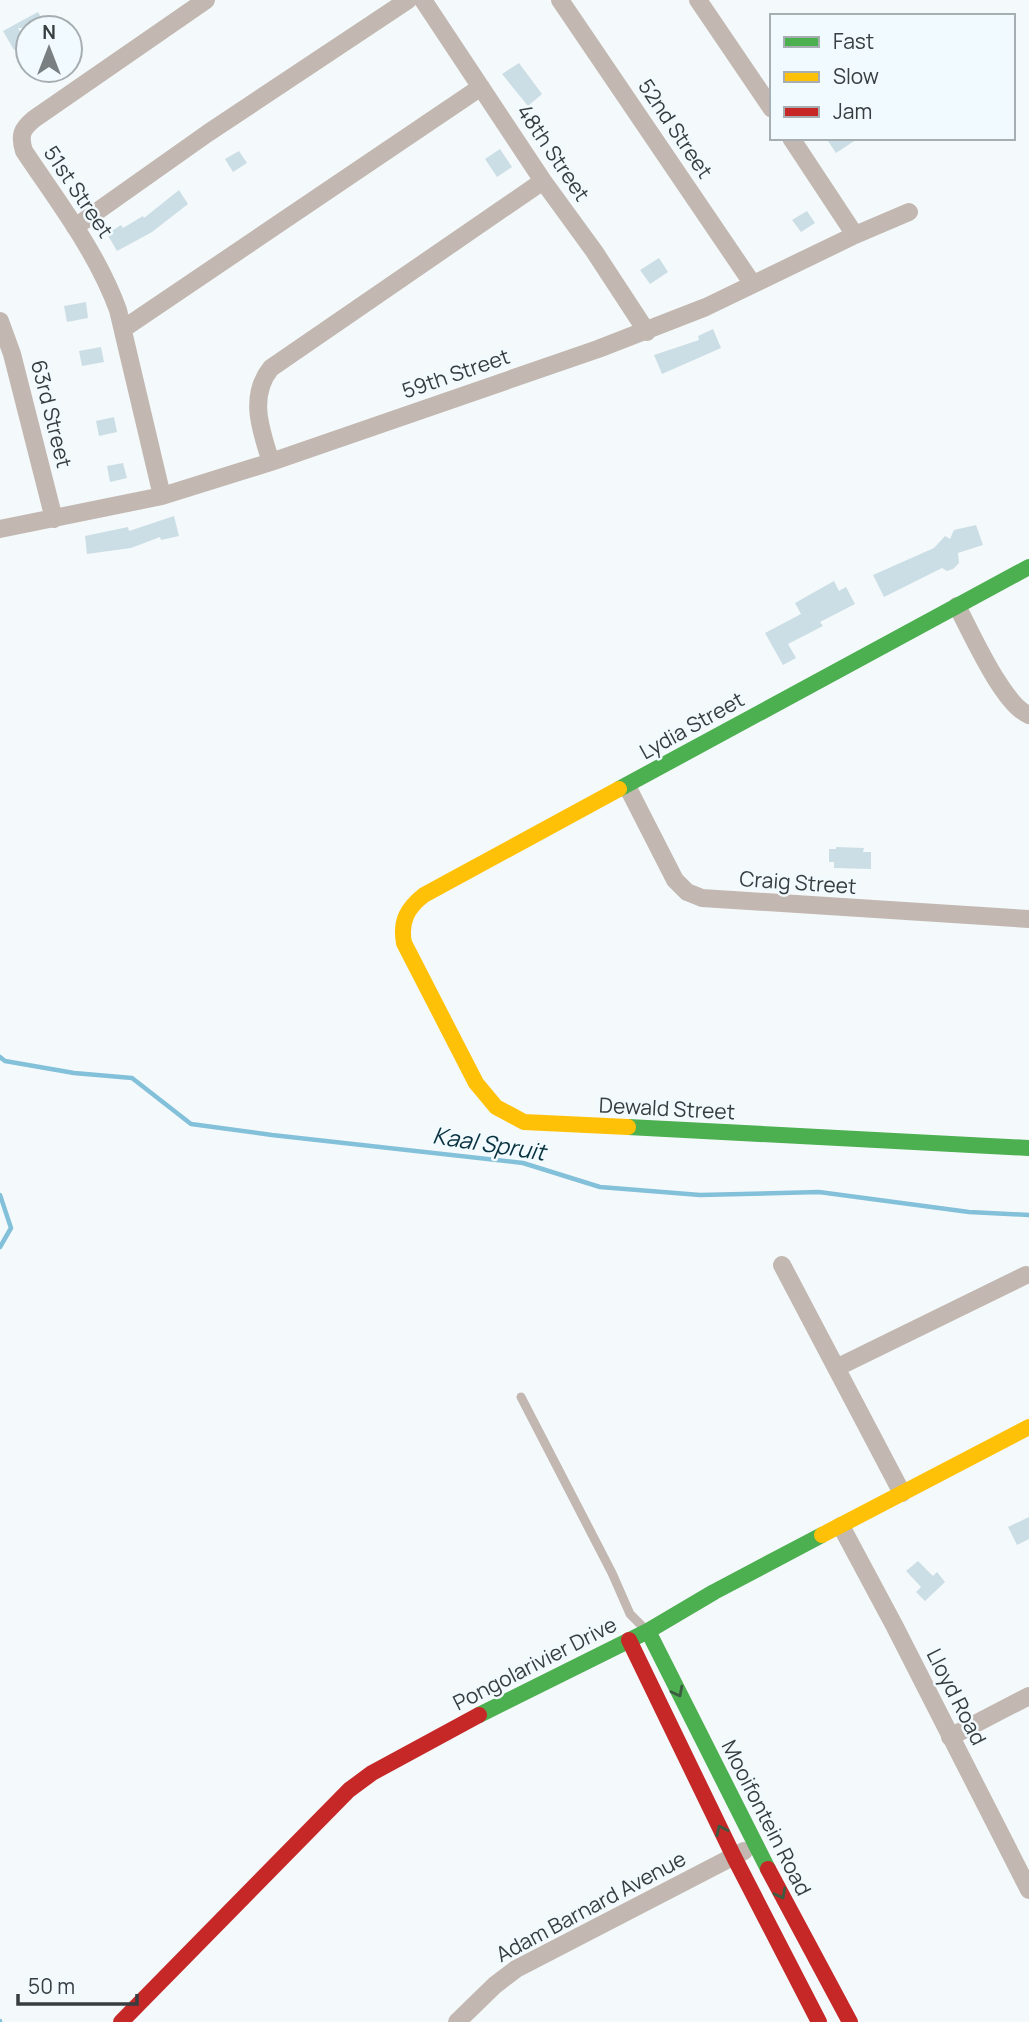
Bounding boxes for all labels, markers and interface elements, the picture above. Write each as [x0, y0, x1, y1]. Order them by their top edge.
north arrow [14, 14, 84, 84]
legend [770, 14, 1015, 140]
text: N [42, 19, 56, 45]
text: Fast [833, 27, 874, 55]
text: Slow [833, 62, 879, 90]
street label: 52nd Street [632, 73, 719, 184]
text: Jam [833, 97, 872, 125]
street label: 48th Street [511, 98, 597, 206]
street label: 51st Street [38, 140, 120, 243]
street label: 59th Street [398, 342, 513, 405]
street label: 63rd Street [25, 357, 79, 471]
street label: Lydia Street [634, 685, 749, 765]
street label: Craig Street [739, 864, 857, 900]
street label: Dewald Street [598, 1090, 736, 1126]
water label: Kaal Spruit [431, 1118, 550, 1168]
street label: Pongolarivier Drive [448, 1610, 621, 1716]
street label: Lloyd Road [921, 1644, 993, 1750]
one-way arrow [670, 1685, 684, 1697]
street label: Mooifontein Road [716, 1735, 818, 1900]
one-way arrow [716, 1825, 730, 1837]
street label: Adam Barnard Avenue [491, 1844, 691, 1968]
one-way arrow [773, 1887, 787, 1900]
scale bar [18, 1962, 136, 2006]
text: 50 m [28, 1972, 75, 2000]

